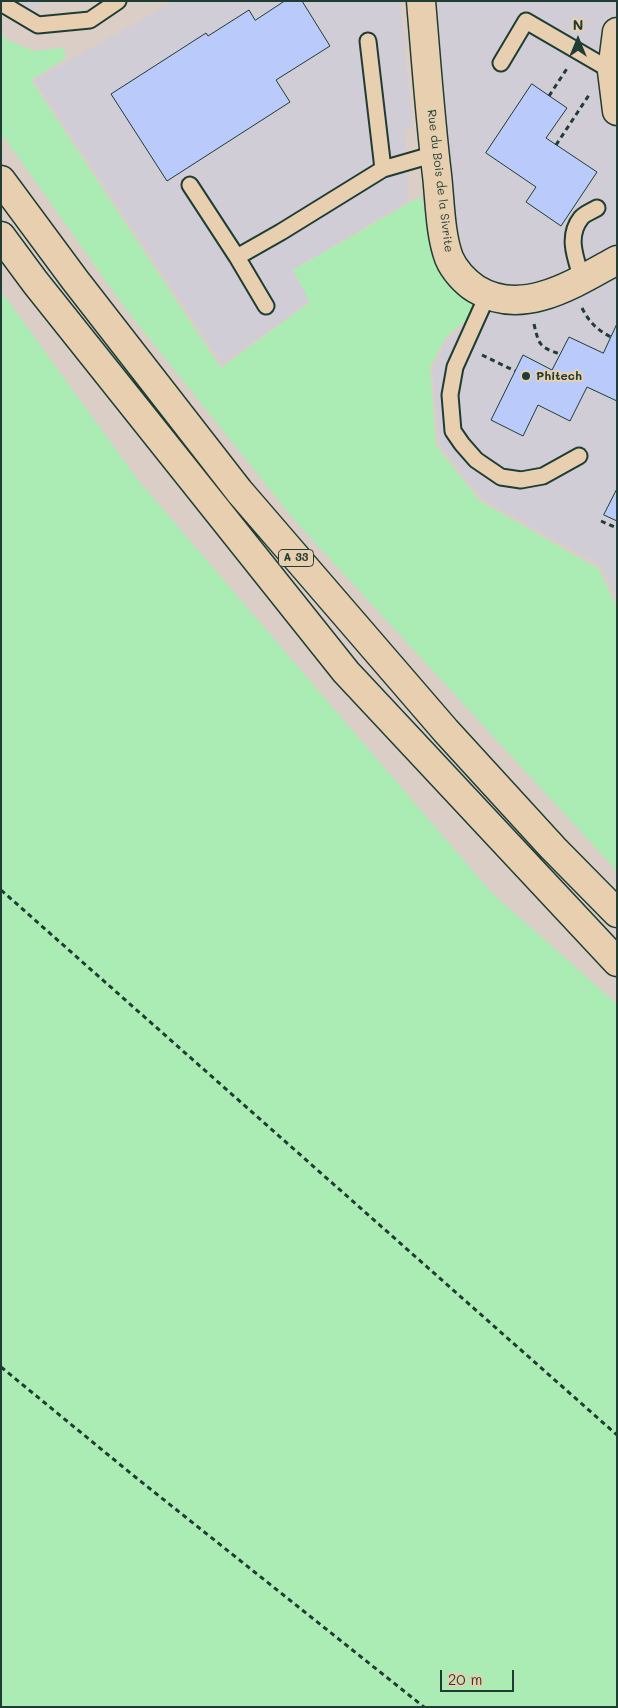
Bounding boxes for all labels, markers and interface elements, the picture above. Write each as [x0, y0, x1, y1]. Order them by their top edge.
north arrow [553, 15, 603, 65]
text: N [573, 15, 583, 34]
street label: Rue du Bois de la Sivrite [424, 109, 456, 253]
place label: Phitech [536, 369, 582, 383]
marker: Phitech [520, 370, 532, 382]
road number: A 33 [278, 550, 314, 566]
scale bar [443, 1660, 517, 1692]
text: 20 m [448, 1669, 482, 1689]

